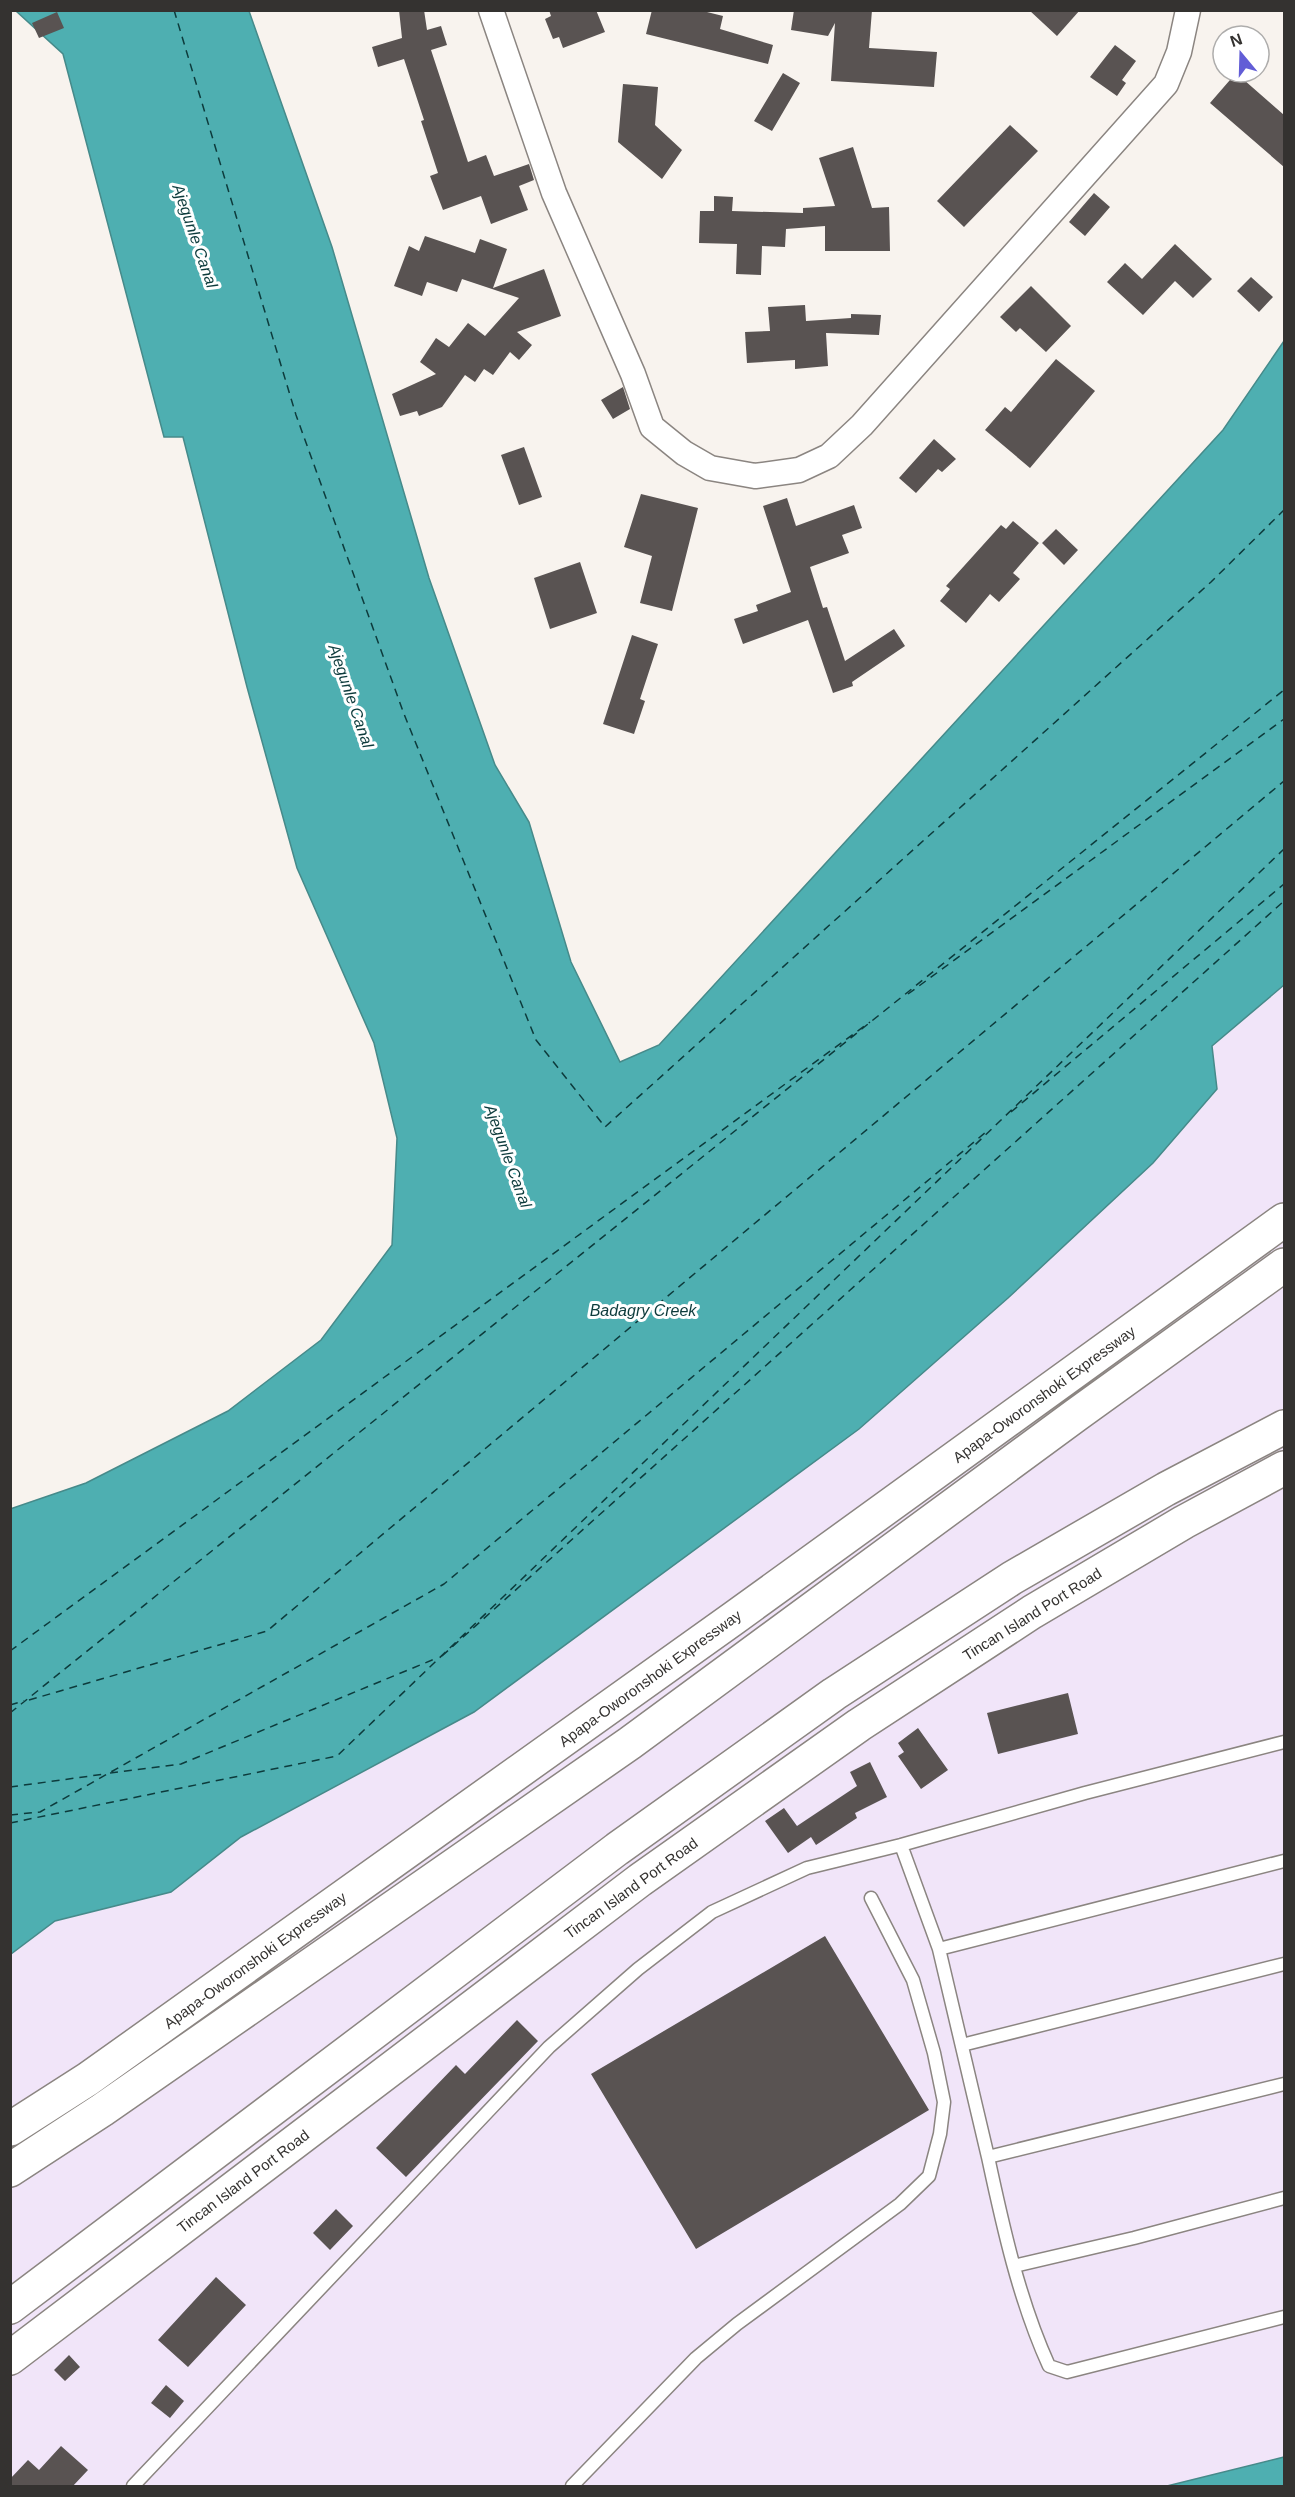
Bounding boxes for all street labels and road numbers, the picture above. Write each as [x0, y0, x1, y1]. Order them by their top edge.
street label: Apapa-Oworonshoki Expressway [950, 1322, 1139, 1466]
street label: Tincan Island Port Road [959, 1564, 1105, 1664]
street label: Apapa-Oworonshoki Expressway [556, 1606, 745, 1750]
street label: Tincan Island Port Road [561, 1834, 701, 1942]
street label: Apapa-Oworonshoki Expressway [161, 1888, 350, 2032]
street label: Tincan Island Port Road [174, 2126, 312, 2236]

